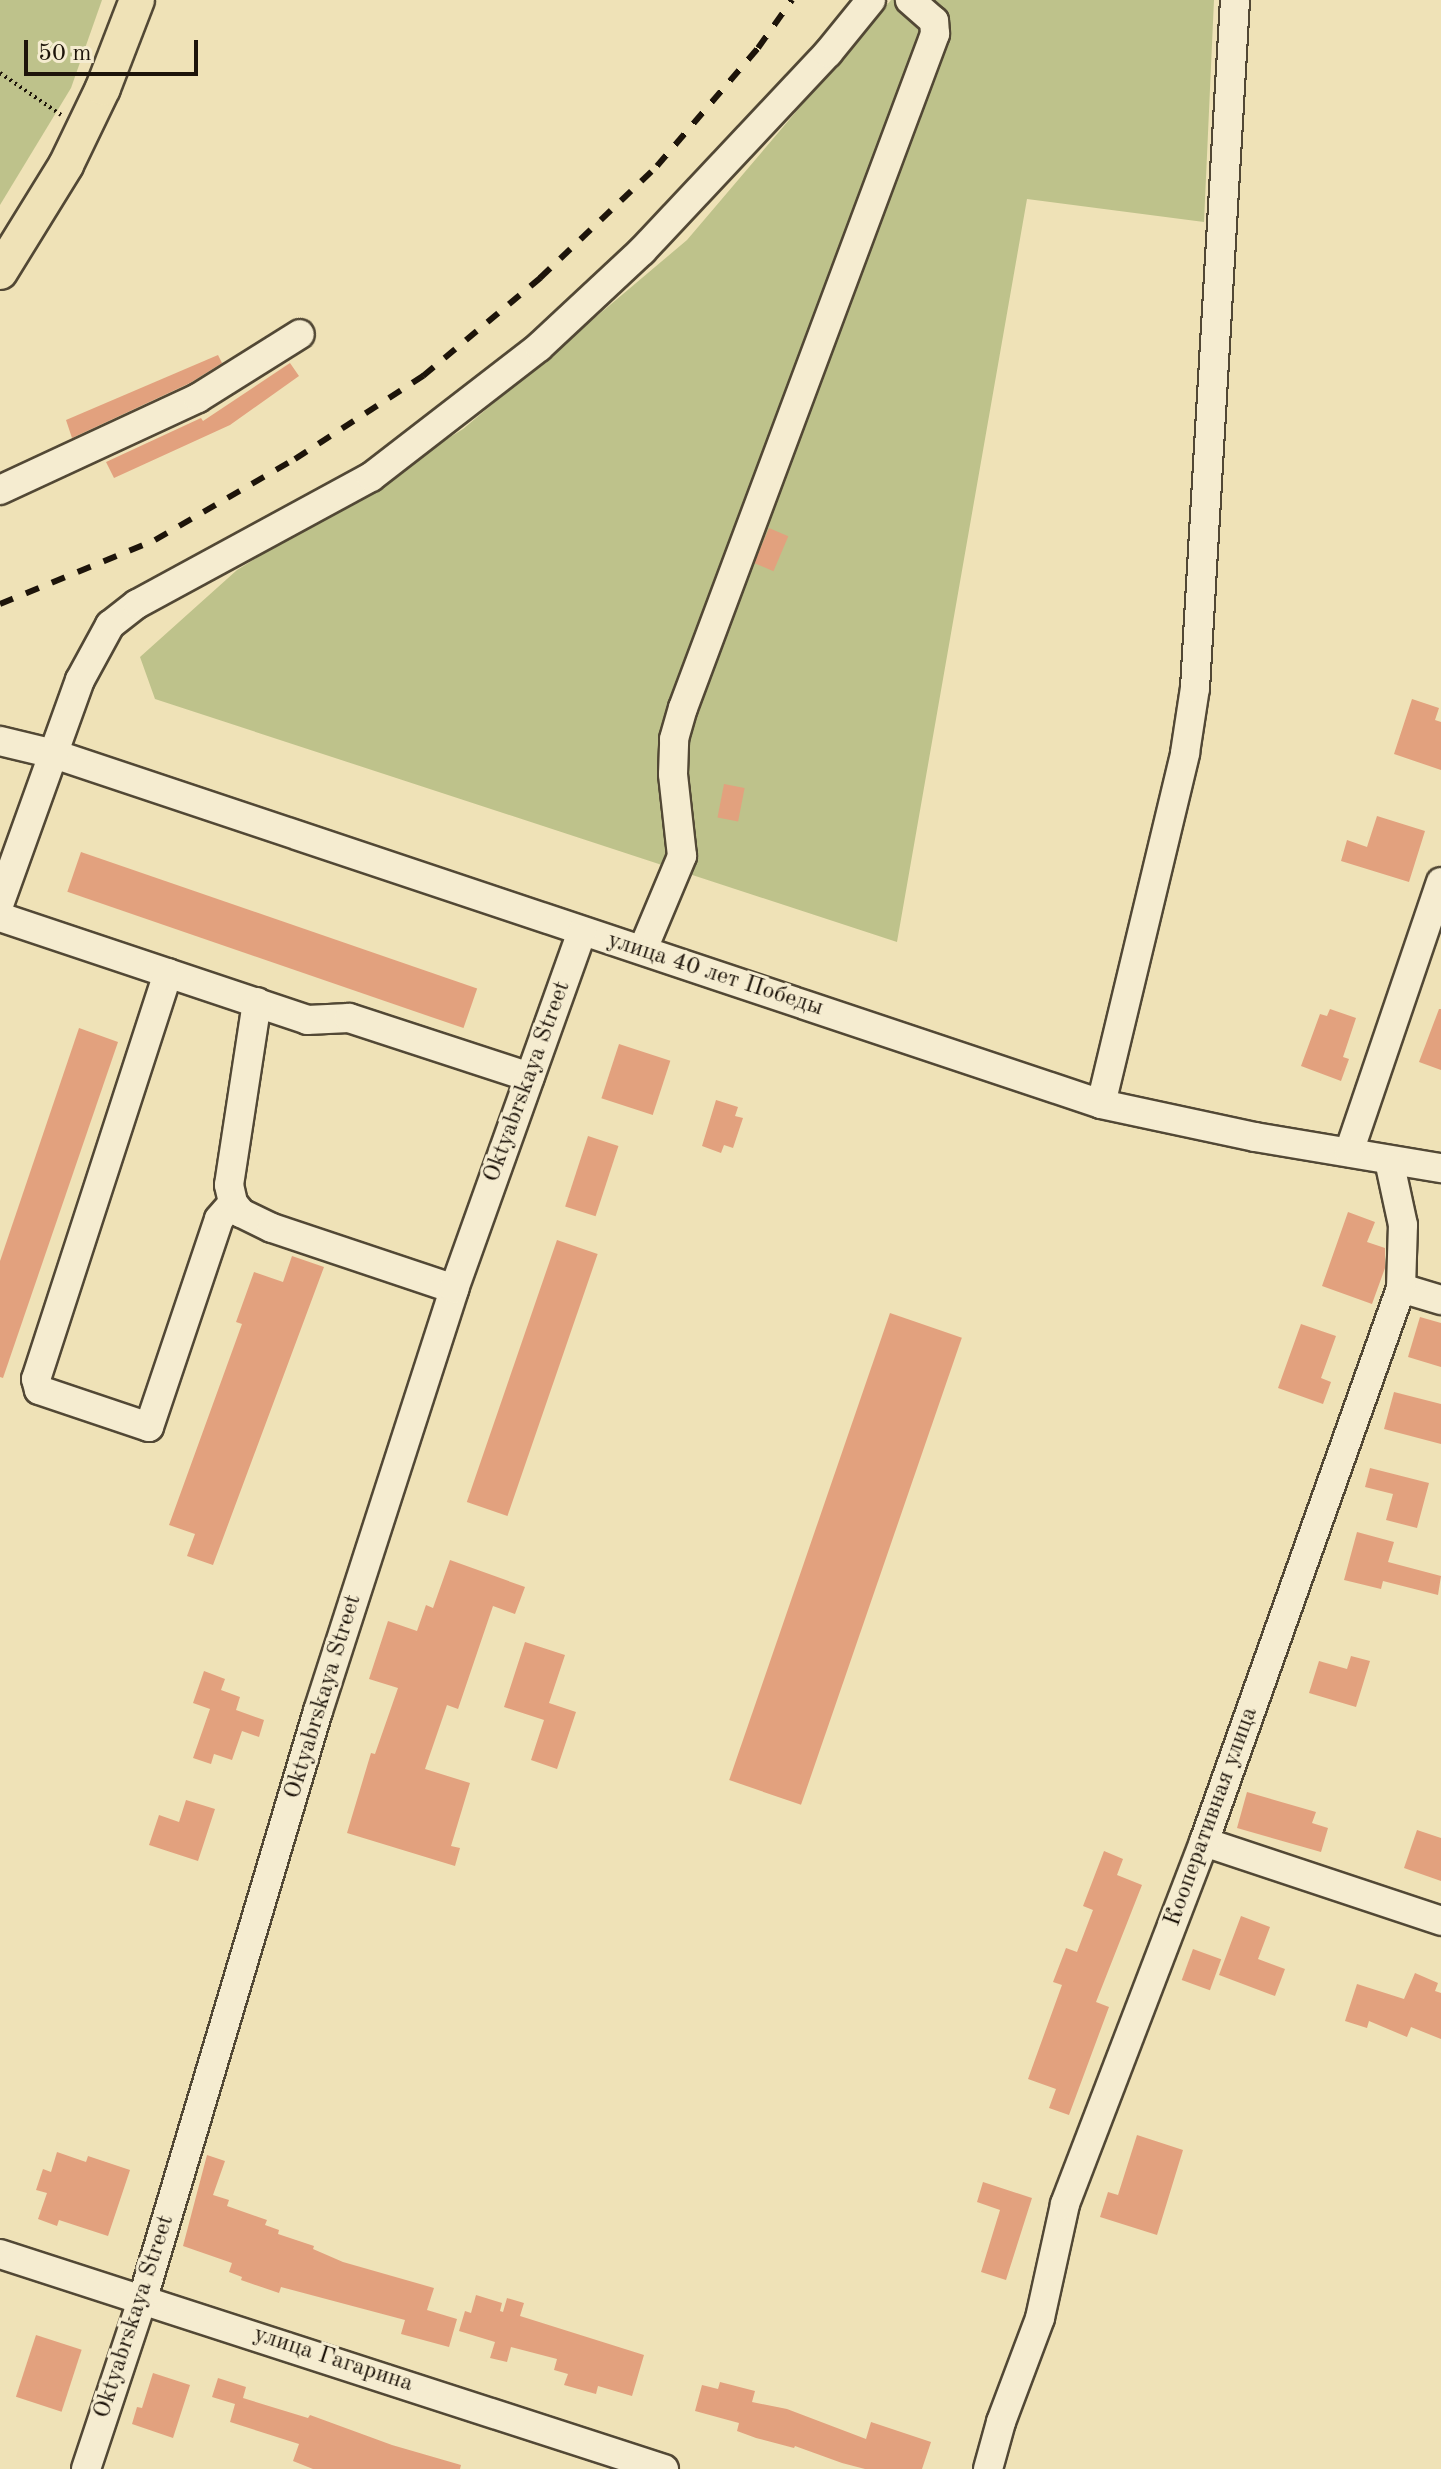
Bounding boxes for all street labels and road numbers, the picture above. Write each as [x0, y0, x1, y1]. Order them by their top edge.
street label: улица 40 лет Победы [603, 927, 827, 1023]
street label: Oktyabrskaya Street [478, 977, 578, 1187]
street label: Oktyabrskaya Street [279, 1591, 369, 1803]
street label: Кооперативная улица [1159, 1703, 1265, 1931]
street label: Oktyabrskaya Street [89, 2212, 181, 2422]
street label: улица Гагарина [250, 2321, 416, 2399]

